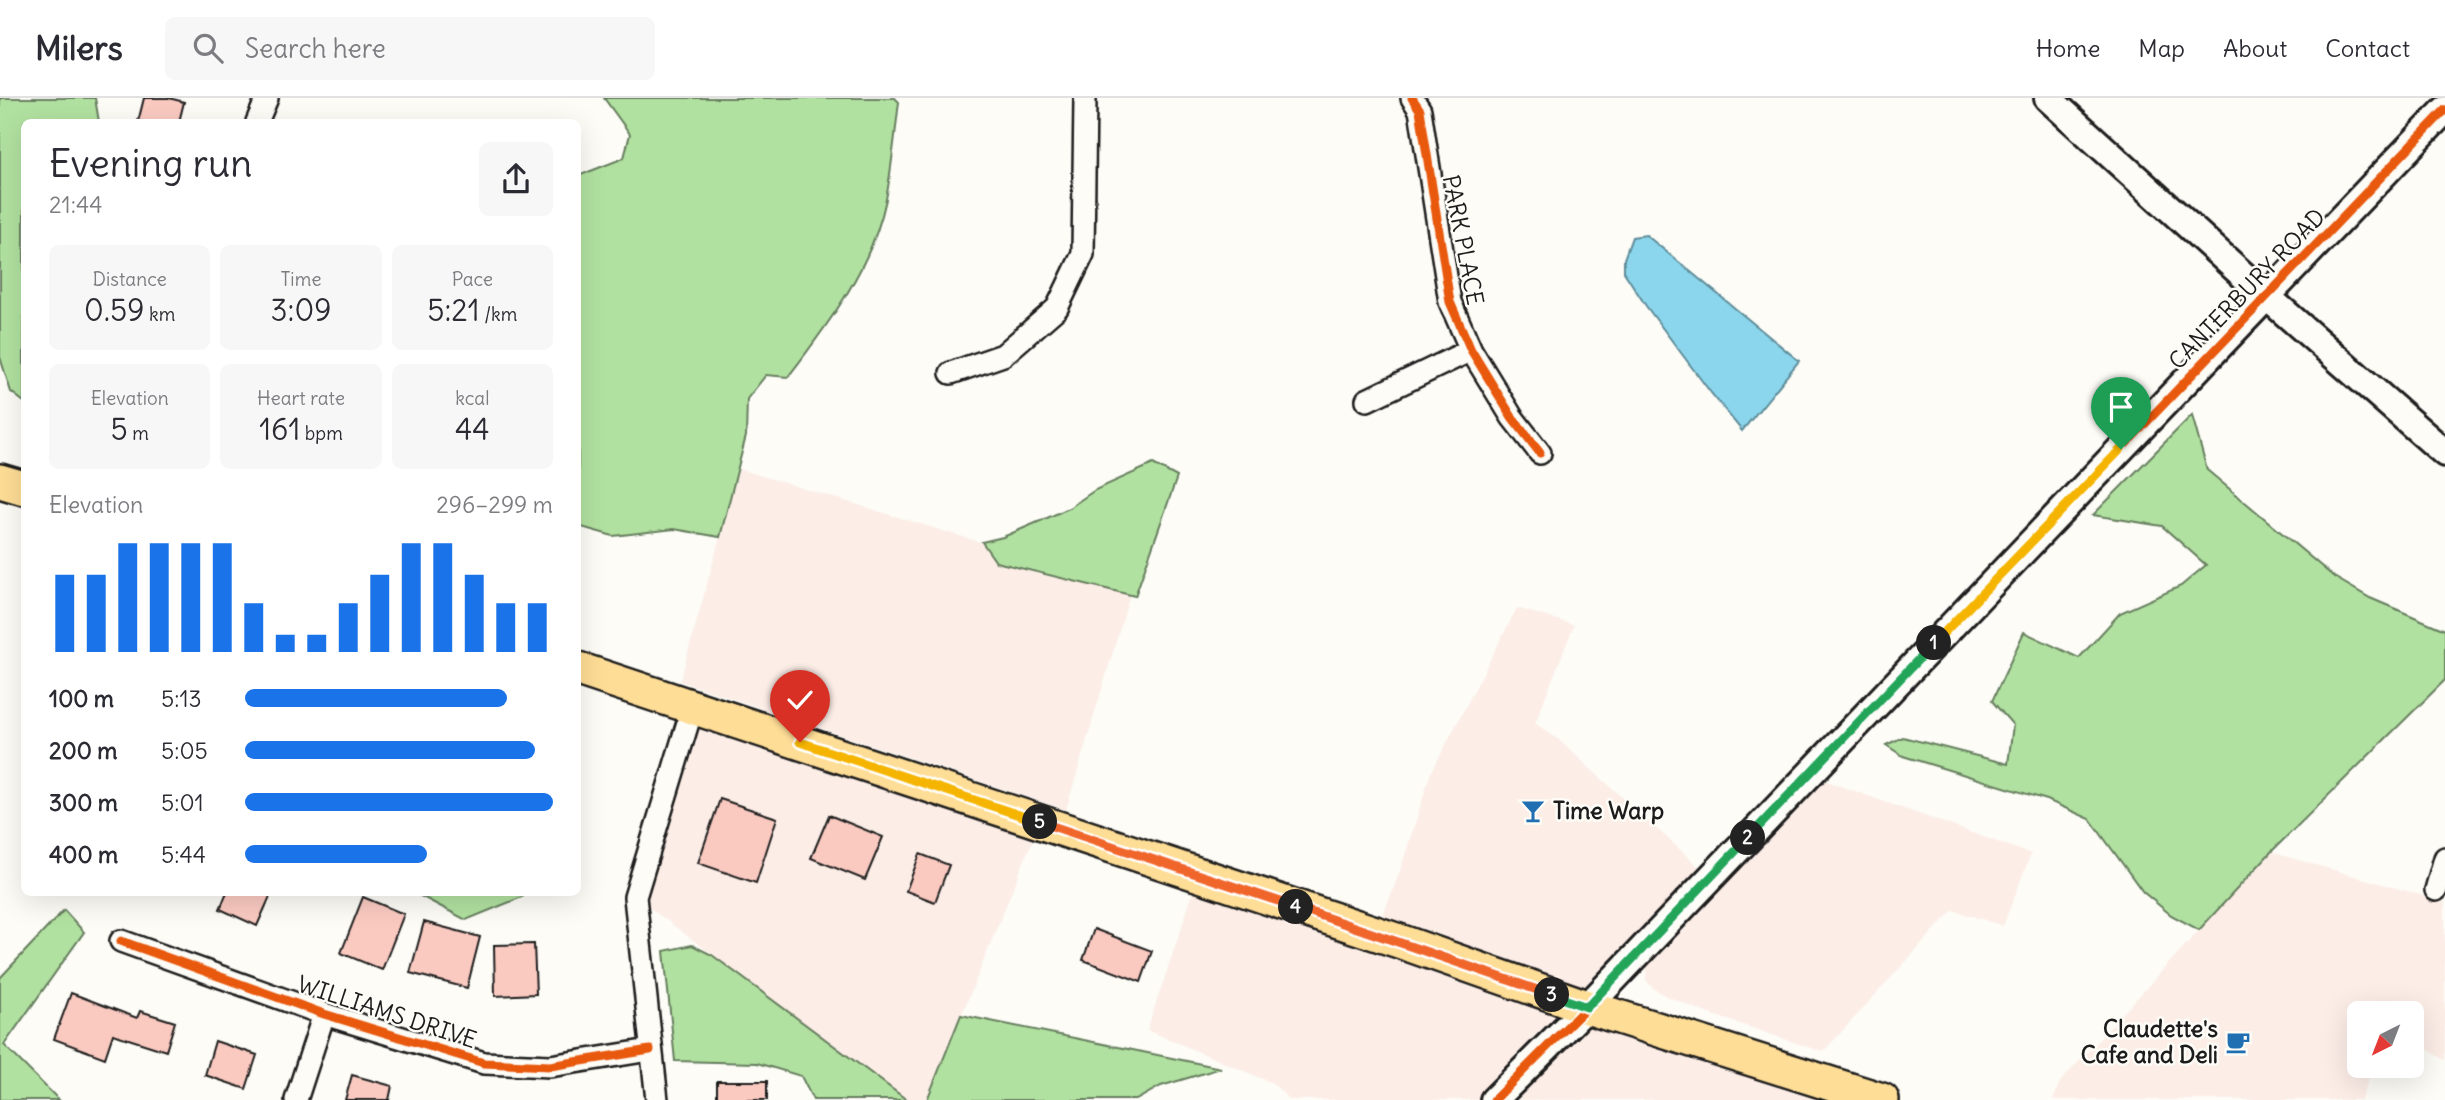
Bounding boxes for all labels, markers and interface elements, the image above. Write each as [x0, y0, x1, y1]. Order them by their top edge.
search box [165, 17, 655, 80]
text: Milers [35, 27, 123, 69]
icon: search [189, 29, 227, 67]
text: Search here [245, 32, 386, 65]
text: Home [2036, 33, 2100, 63]
text: Map [2138, 33, 2185, 63]
text: About [2223, 33, 2287, 63]
text: Contact [2325, 33, 2410, 63]
text: Evening run [49, 140, 252, 187]
button: share [479, 142, 553, 216]
street label: PARK PLACE [1437, 172, 1490, 307]
text: 21:44 [49, 190, 103, 219]
street label: CANTERBURY ROAD [2162, 202, 2331, 375]
text: Distance [93, 267, 167, 291]
text: Time [280, 267, 322, 291]
text: Pace [452, 267, 493, 291]
text: 0.59 [84, 291, 144, 329]
text: 3:09 [271, 291, 331, 329]
text: 5:21 [427, 291, 480, 329]
text: km [144, 302, 175, 326]
text: /km [480, 302, 517, 326]
pin [2091, 377, 2151, 449]
text: Elevation [91, 386, 169, 410]
text: Heart rate [257, 386, 345, 410]
text: kcal [455, 386, 489, 410]
icon: arrive [2102, 388, 2140, 426]
text: 5 [110, 410, 128, 448]
text: 161 [259, 410, 300, 448]
text: 44 [455, 410, 490, 448]
text: m [128, 421, 149, 445]
text: bpm [300, 421, 343, 445]
text: Elevation [49, 490, 143, 519]
text: 296–299 m [436, 490, 553, 519]
pin: 1 [1916, 626, 1952, 660]
text: 1 [1930, 630, 1937, 654]
pin [770, 670, 830, 742]
icon: check [781, 681, 819, 719]
text: 100 m [49, 684, 114, 713]
text: 5:13 [161, 684, 202, 713]
text: 200 m [49, 736, 118, 765]
text: 5:05 [161, 736, 208, 765]
text: 300 m [49, 788, 118, 817]
text: 5:01 [161, 788, 204, 817]
place label: Time Warp [1553, 796, 1664, 825]
bar icon: Time Warp [1519, 797, 1547, 825]
pin: 5 [1023, 804, 1058, 840]
text: 5 [1034, 809, 1045, 833]
pin: 2 [1730, 820, 1766, 856]
text: 2 [1742, 825, 1753, 849]
text: 400 m [49, 840, 118, 869]
text: 5:44 [161, 840, 206, 869]
pin: 4 [1278, 890, 1314, 924]
text: 4 [1290, 894, 1301, 918]
street label: WILLIAMS DRIVE [294, 969, 480, 1054]
pin: 3 [1534, 978, 1570, 1012]
text: 3 [1546, 982, 1557, 1006]
north arrow [2347, 1001, 2424, 1078]
map controls [2347, 1001, 2424, 1078]
place label: Claudette's Cafe and Deli [2081, 1014, 2218, 1069]
cafe icon: Claudette's Cafe and Deli [2224, 1028, 2252, 1056]

